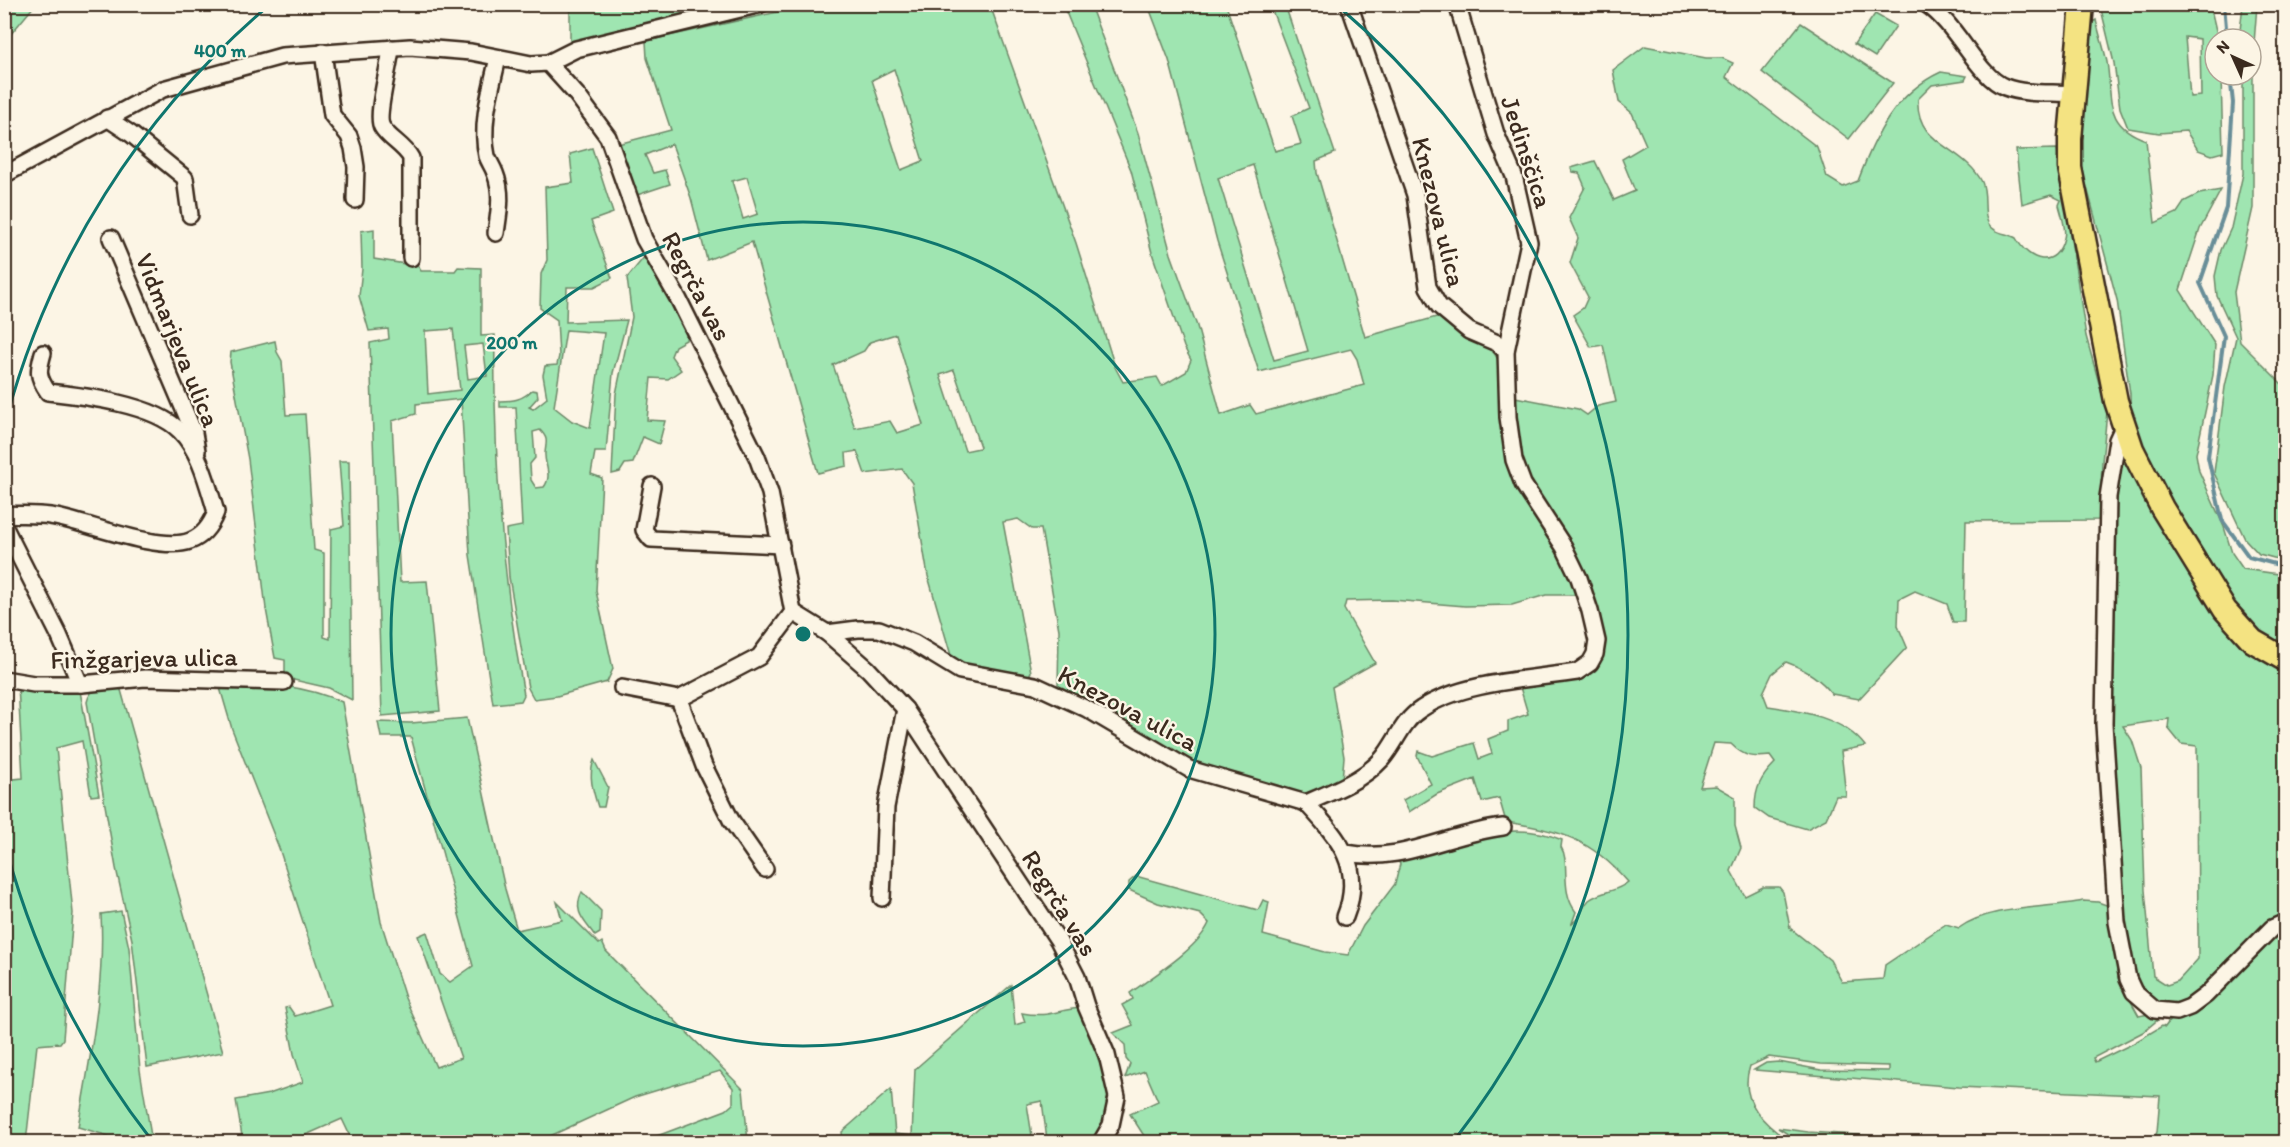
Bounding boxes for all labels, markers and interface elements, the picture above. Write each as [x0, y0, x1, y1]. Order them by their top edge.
north arrow [2203, 27, 2263, 87]
text: N [2212, 36, 2233, 57]
text: 400 m [194, 40, 247, 62]
street label: Jedinščica [1494, 92, 1560, 213]
street label: Knezova ulica [1405, 134, 1473, 291]
street label: Regrča vas [655, 226, 739, 346]
street label: Vidmarjeva ulica [129, 248, 228, 432]
text: 200 m [487, 332, 538, 354]
centre of rings [793, 624, 813, 644]
street label: Finžgarjeva ulica [50, 640, 238, 676]
street label: Knezova ulica [1053, 658, 1204, 758]
street label: Regrča vas [1015, 844, 1105, 962]

